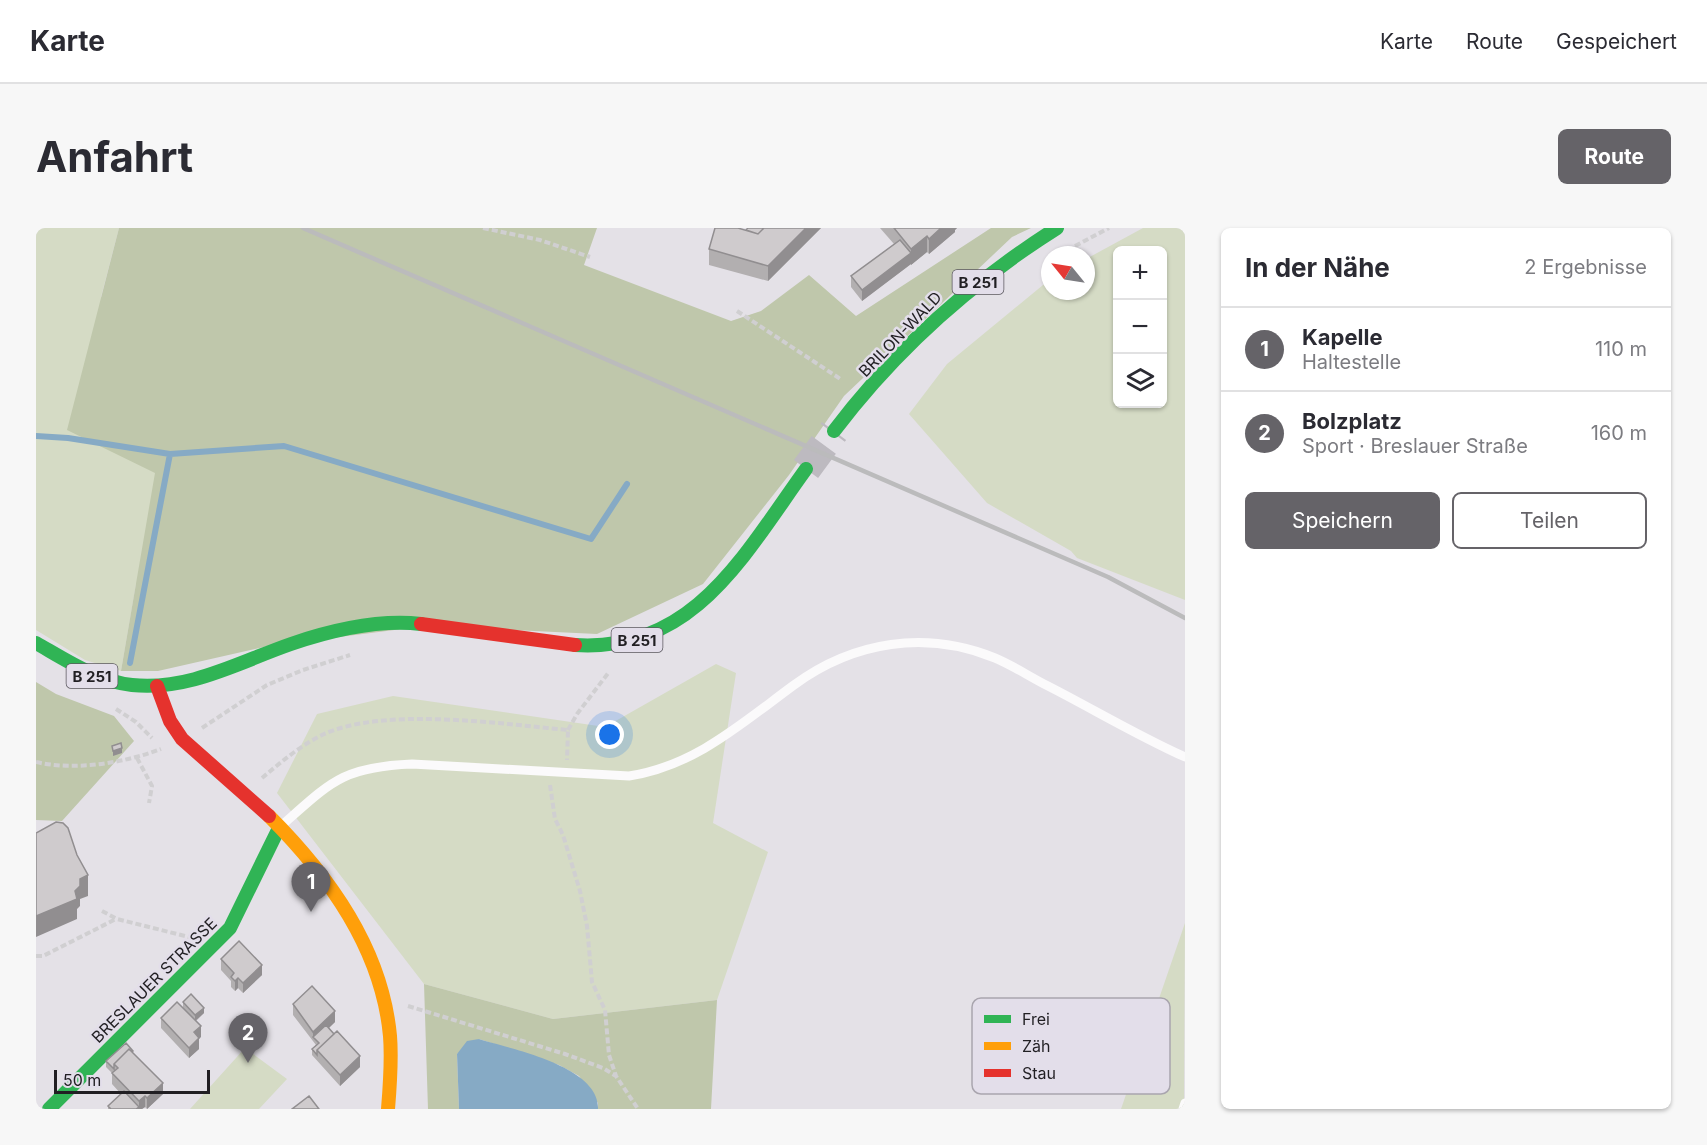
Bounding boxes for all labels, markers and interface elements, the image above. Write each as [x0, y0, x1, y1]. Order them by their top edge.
text: Karte [30, 24, 105, 58]
text: Karte [1380, 29, 1433, 54]
text: Route [1466, 29, 1523, 54]
text: Gespeichert [1556, 29, 1677, 54]
button: Route [1558, 129, 1671, 184]
text: Anfahrt [36, 131, 193, 182]
north arrow [1041, 246, 1095, 300]
map controls [1113, 246, 1167, 408]
button: + [1113, 246, 1167, 300]
text: In der Nähe [1245, 252, 1390, 283]
text: 2 Ergebnisse [1524, 255, 1647, 279]
road number: B 251 [952, 270, 1004, 294]
street label: BRILON-WALD [854, 287, 946, 381]
button: − [1113, 300, 1167, 354]
text: Kapelle [1302, 324, 1383, 350]
text: 1 [1260, 337, 1269, 361]
text: 110 m [1595, 337, 1647, 361]
text: Haltestelle [1302, 350, 1401, 374]
button: layers [1113, 354, 1167, 408]
text: Bolzplatz [1302, 408, 1402, 434]
text: 2 [1258, 421, 1271, 445]
text: 160 m [1591, 421, 1647, 445]
text: Sport · Breslauer Straße [1302, 434, 1528, 458]
button: Speichern [1245, 492, 1440, 549]
button: Teilen [1452, 492, 1647, 549]
road number: B 251 [612, 628, 662, 652]
road number: B 251 [67, 664, 118, 688]
your location [595, 720, 624, 749]
pin: 1 [292, 862, 330, 912]
street label: BRESLAUER STRASSE [87, 913, 221, 1047]
legend [972, 998, 1170, 1094]
text: Frei [1022, 1009, 1050, 1029]
pin: 2 [228, 1014, 268, 1063]
text: Zäh [1022, 1036, 1051, 1056]
text: Stau [1022, 1063, 1056, 1083]
scale bar [54, 1067, 210, 1094]
text: 50 m [63, 1070, 101, 1090]

